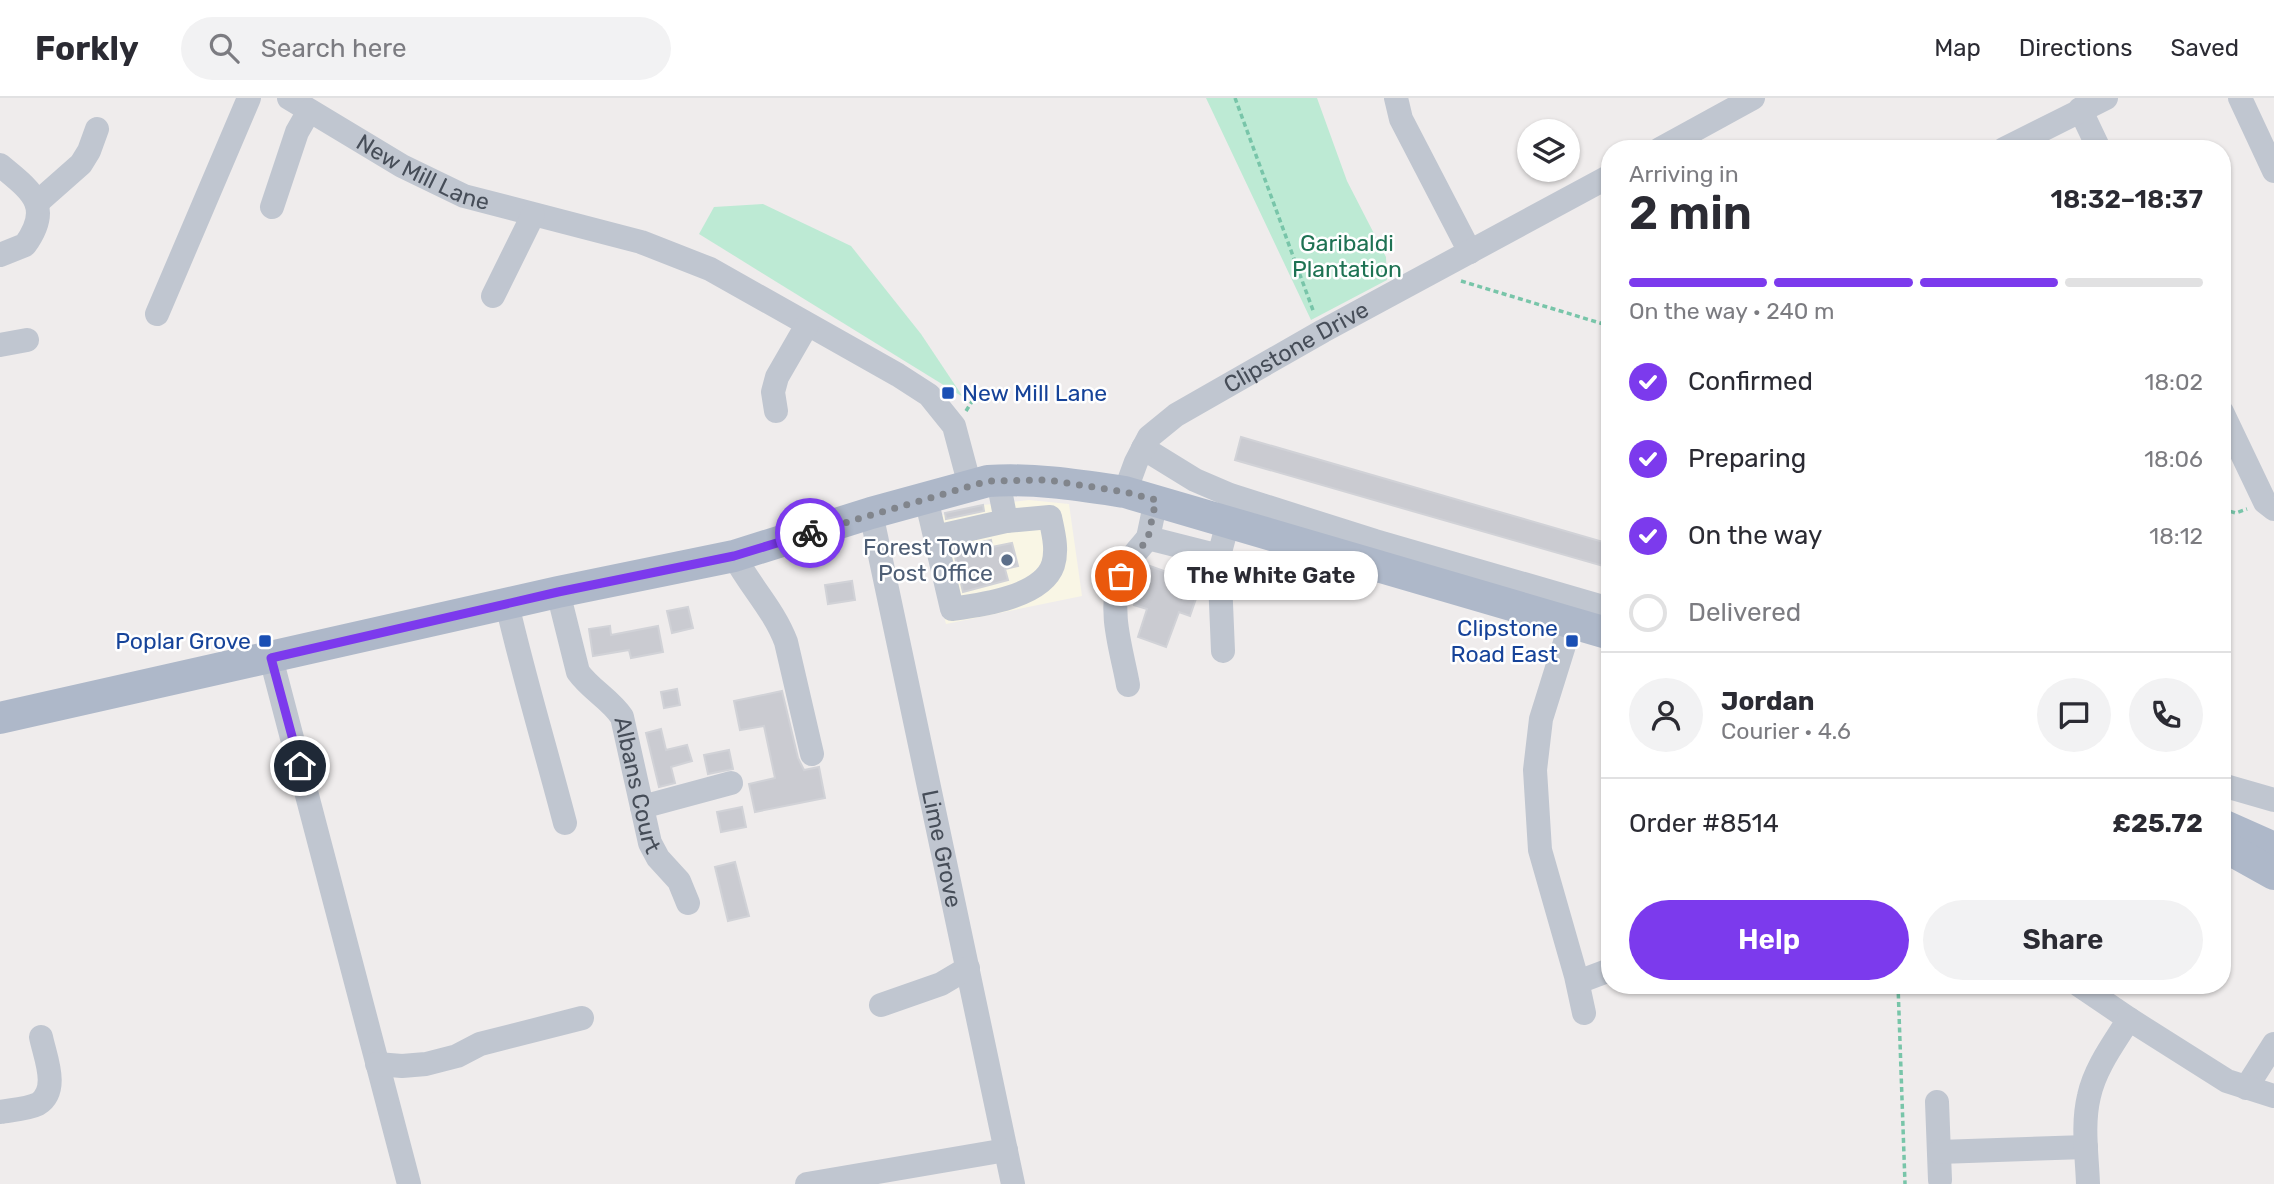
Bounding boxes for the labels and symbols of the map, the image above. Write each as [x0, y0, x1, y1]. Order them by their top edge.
street label: New Mill Lane [351, 128, 493, 216]
park label: Garibaldi Plantation [1292, 229, 1402, 283]
street label: Clipstone Drive [1219, 295, 1373, 399]
place label: New Mill Lane [962, 379, 1107, 407]
marker: New Mill Lane [940, 385, 956, 401]
courier [775, 498, 845, 568]
place label: Forest Town Post Office [863, 533, 993, 587]
pin [1091, 546, 1151, 606]
marker: Forest Town Post Office [999, 552, 1015, 568]
callout: The White Gate [1163, 552, 1376, 601]
place label: Clipstone Road East [1451, 614, 1558, 668]
place label: Poplar Grove [115, 627, 251, 655]
marker: Poplar Grove [257, 633, 273, 649]
marker: Clipstone Road East [1564, 633, 1580, 649]
street label: Albans Court [608, 714, 667, 858]
pin [270, 736, 330, 796]
street label: Lime Grove [916, 787, 968, 910]

